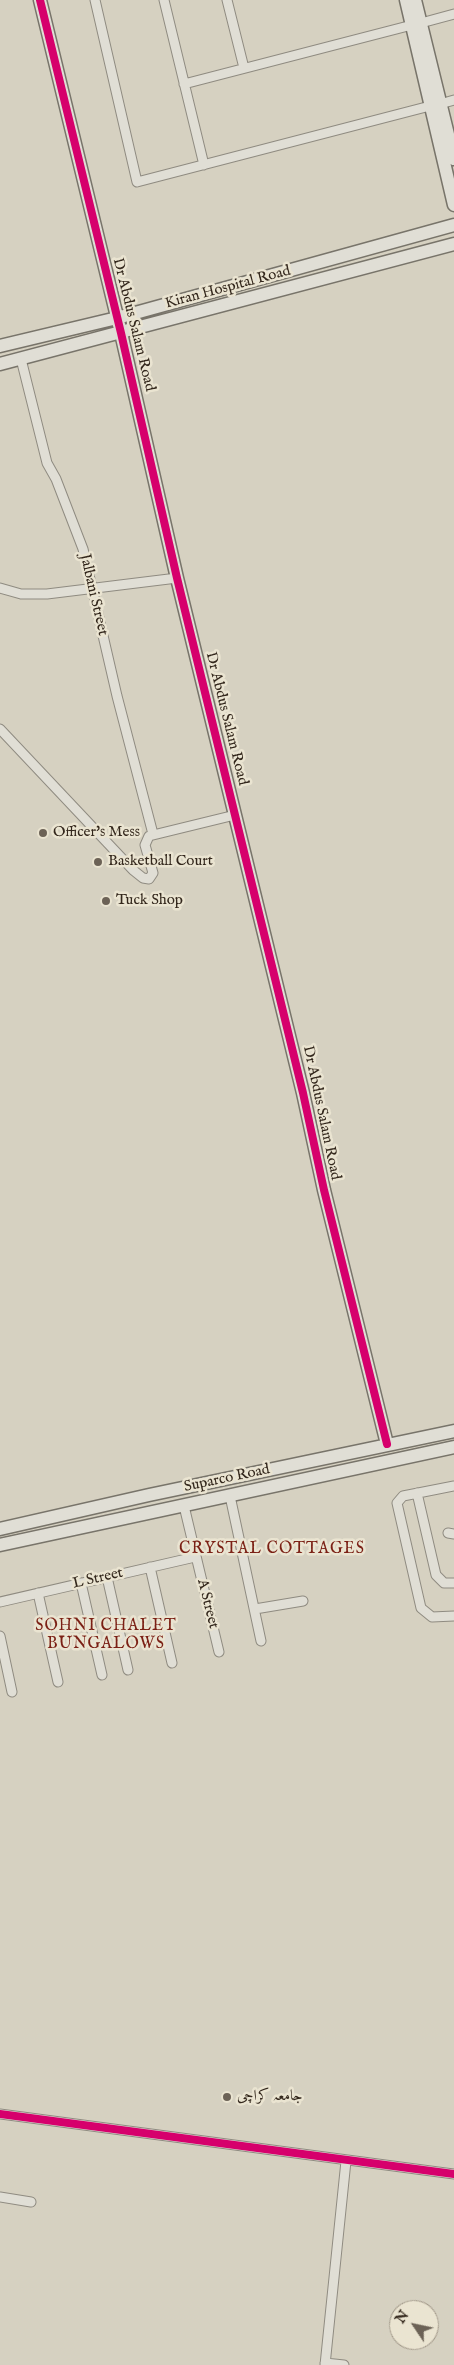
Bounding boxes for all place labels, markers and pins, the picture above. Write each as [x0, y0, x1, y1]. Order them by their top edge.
place label: Officer's Mess [53, 824, 140, 842]
marker: Officer's Mess [37, 827, 49, 839]
place label: Basketball Court [108, 853, 213, 871]
marker: Basketball Court [92, 856, 104, 868]
place label: Tuck Shop [116, 892, 183, 910]
marker: Tuck Shop [100, 895, 112, 907]
place label: جامعہ کراچی [237, 2088, 303, 2106]
marker: جامعہ کراچی [221, 2091, 233, 2103]

